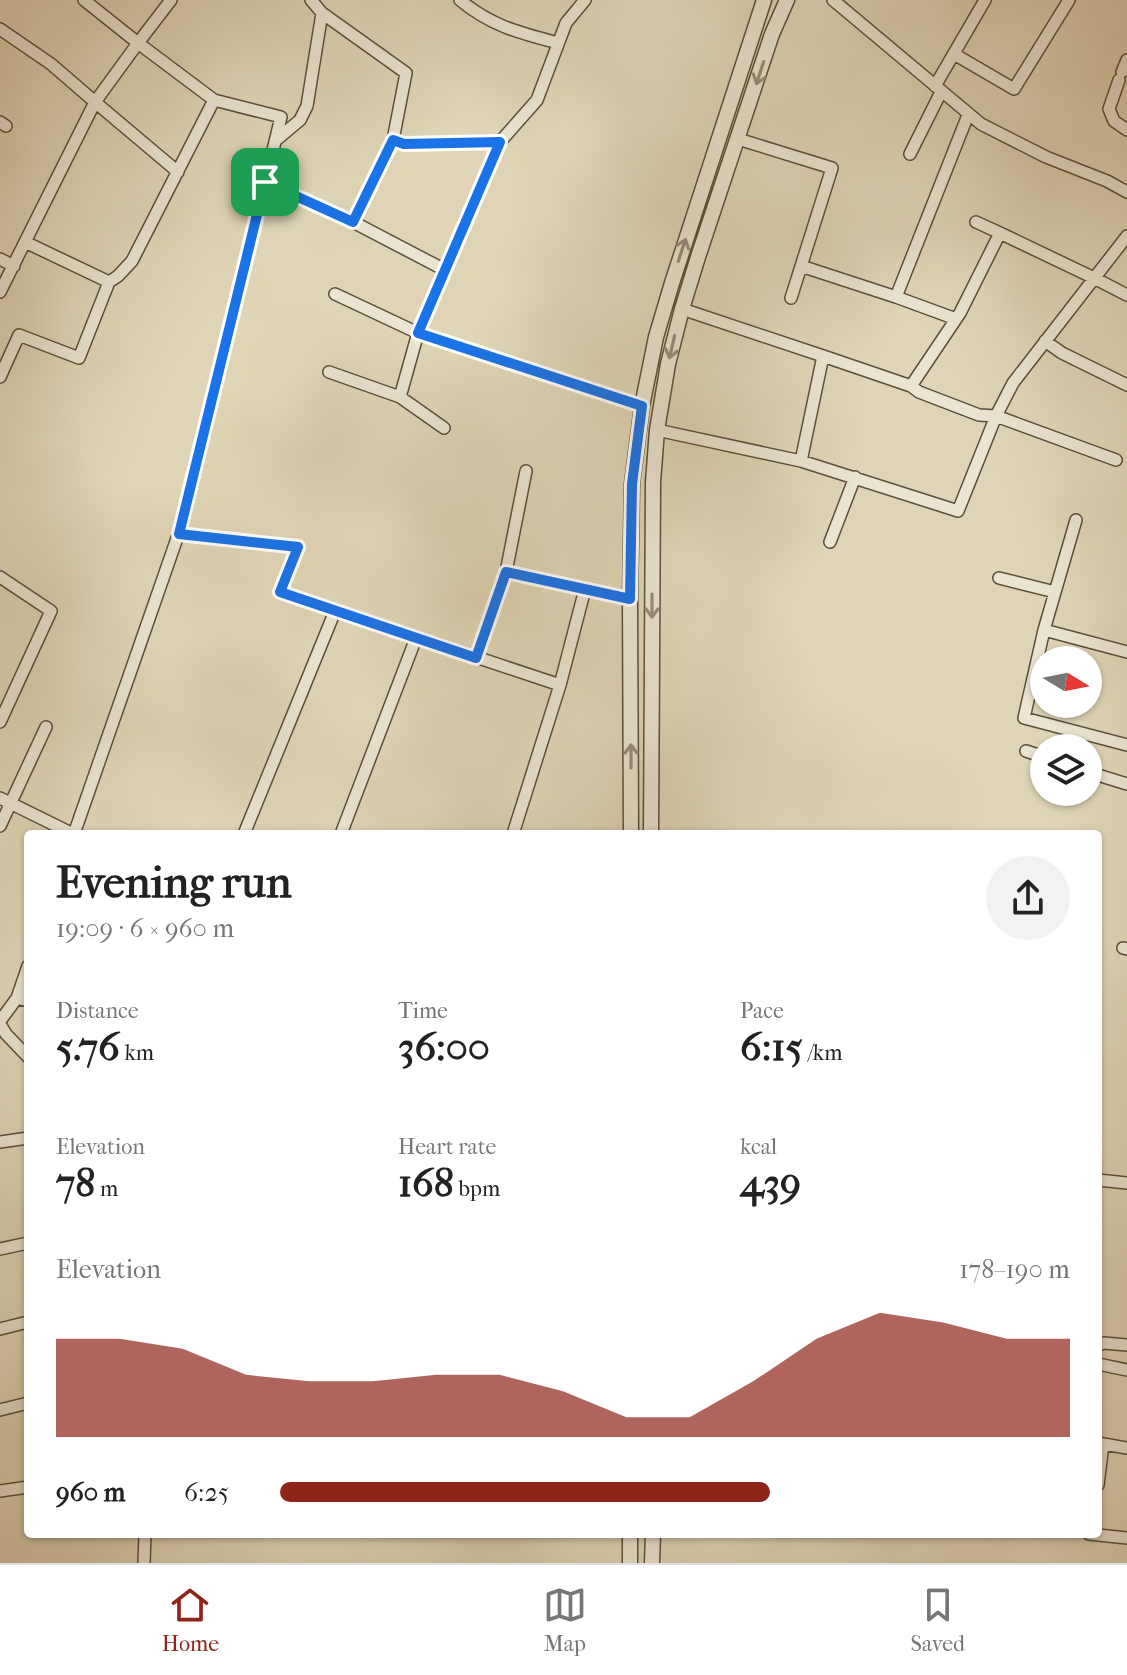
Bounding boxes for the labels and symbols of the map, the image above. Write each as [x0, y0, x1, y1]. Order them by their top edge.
one-way arrow [751, 60, 766, 85]
pin [231, 148, 299, 216]
one-way arrow [676, 238, 691, 263]
one-way arrow [664, 334, 679, 360]
one-way arrow [644, 592, 660, 619]
north arrow [1030, 646, 1102, 718]
one-way arrow [623, 743, 639, 770]

